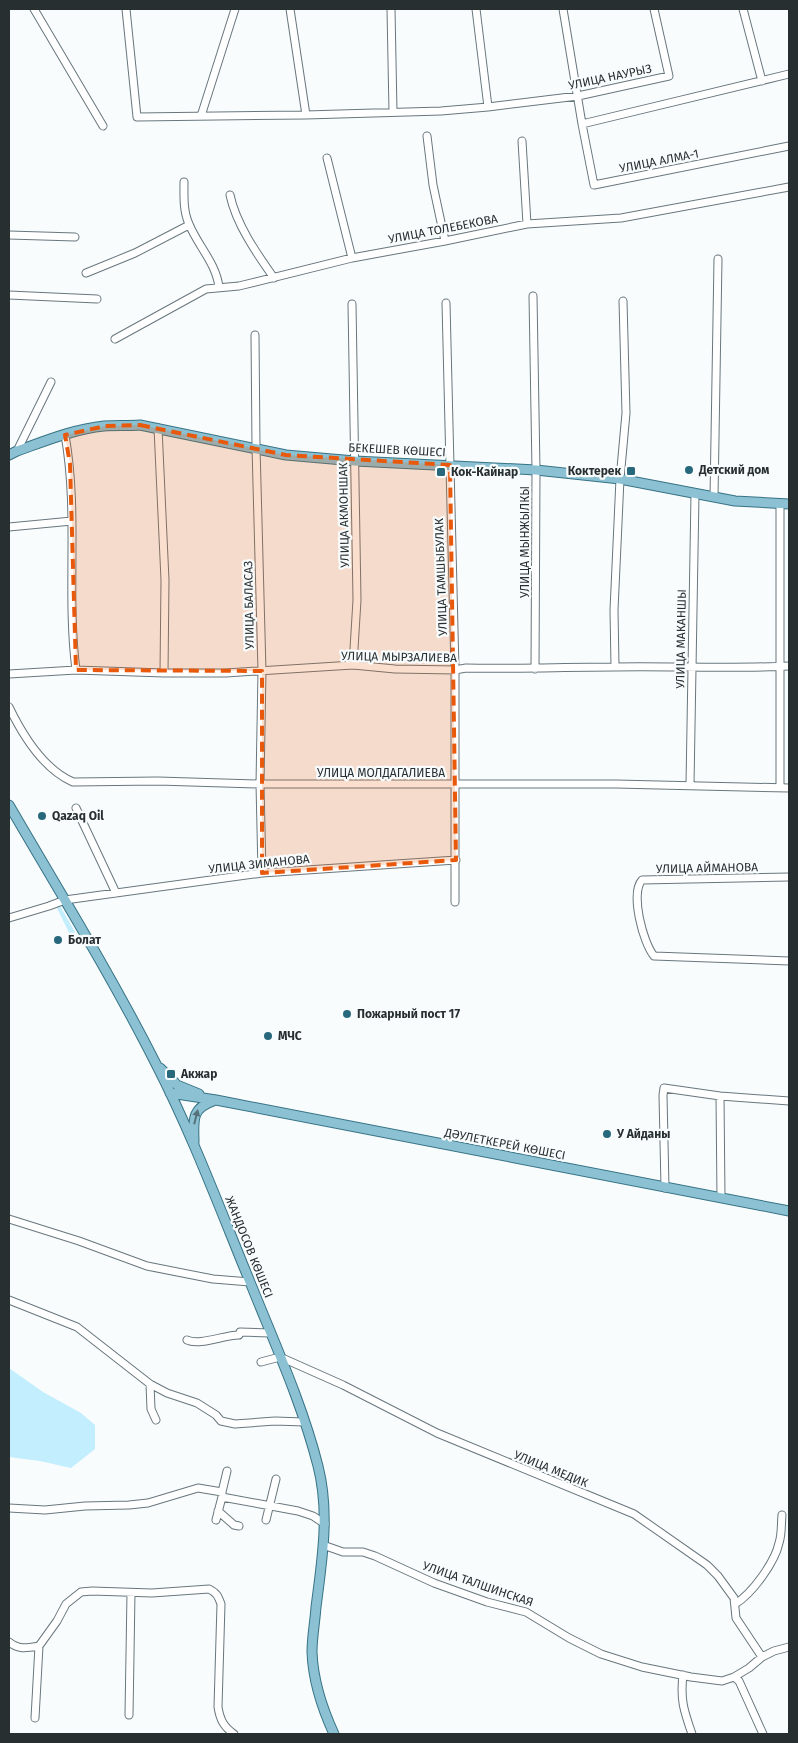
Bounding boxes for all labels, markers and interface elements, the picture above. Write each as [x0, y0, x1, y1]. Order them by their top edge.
street label: УЛИЦА НАУРЫЗ [567, 61, 653, 93]
street label: УЛИЦА АЛМА-1 [618, 146, 700, 176]
street label: УЛИЦА ТОЛЕБЕКОВА [387, 211, 499, 246]
street label: БЕКЕШЕВ КӨШЕСІ [348, 440, 446, 460]
street label: УЛИЦА АКМОНШАК [336, 462, 352, 568]
place label: Детский дом [698, 463, 769, 477]
place label: Коктерек [568, 464, 621, 478]
marker: Детский дом [683, 464, 695, 476]
place label: Кок-Кайнар [451, 465, 518, 479]
marker: Коктерек [625, 465, 637, 477]
marker: Кок-Кайнар [435, 466, 447, 478]
street label: УЛИЦА МЫНЖЫЛКЫ [518, 486, 532, 598]
street label: УЛИЦА ТАМШЫБУЛАК [432, 518, 450, 636]
street label: УЛИЦА БАЛАСАЗ [241, 561, 257, 649]
street label: УЛИЦА МАКАНШЫ [673, 589, 689, 689]
street label: УЛИЦА МЫРЗАЛИЕВА [341, 649, 457, 665]
street label: УЛИЦА МОЛДАГАЛИЕВА [317, 766, 445, 780]
place label: Qazaq Oil [52, 809, 104, 823]
marker: Qazaq Oil [36, 810, 48, 822]
street label: УЛИЦА ЗИМАНОВА [208, 852, 310, 876]
street label: УЛИЦА АЙМАНОВА [656, 859, 758, 876]
place label: Болат [68, 933, 101, 947]
marker: Болат [52, 934, 64, 946]
place label: Пожарный пост 17 [357, 1007, 460, 1021]
marker: Пожарный пост 17 [341, 1008, 353, 1020]
place label: МЧС [278, 1029, 302, 1043]
marker: МЧС [262, 1030, 274, 1042]
place label: Акжар [180, 1067, 217, 1081]
marker: Акжар [165, 1068, 177, 1080]
one-way arrow [192, 1110, 200, 1125]
street label: ДӘУЛЕТКЕРЕЙ КӨШЕСІ [442, 1124, 567, 1163]
place label: У Айданы [616, 1127, 670, 1141]
marker: У Айданы [601, 1128, 613, 1140]
street label: ЖАНДОСОВ КӨШЕСІ [222, 1194, 276, 1300]
street label: УЛИЦА МЕДИК [512, 1448, 590, 1490]
street label: УЛИЦА ТАЛШИНСКАЯ [421, 1558, 535, 1610]

